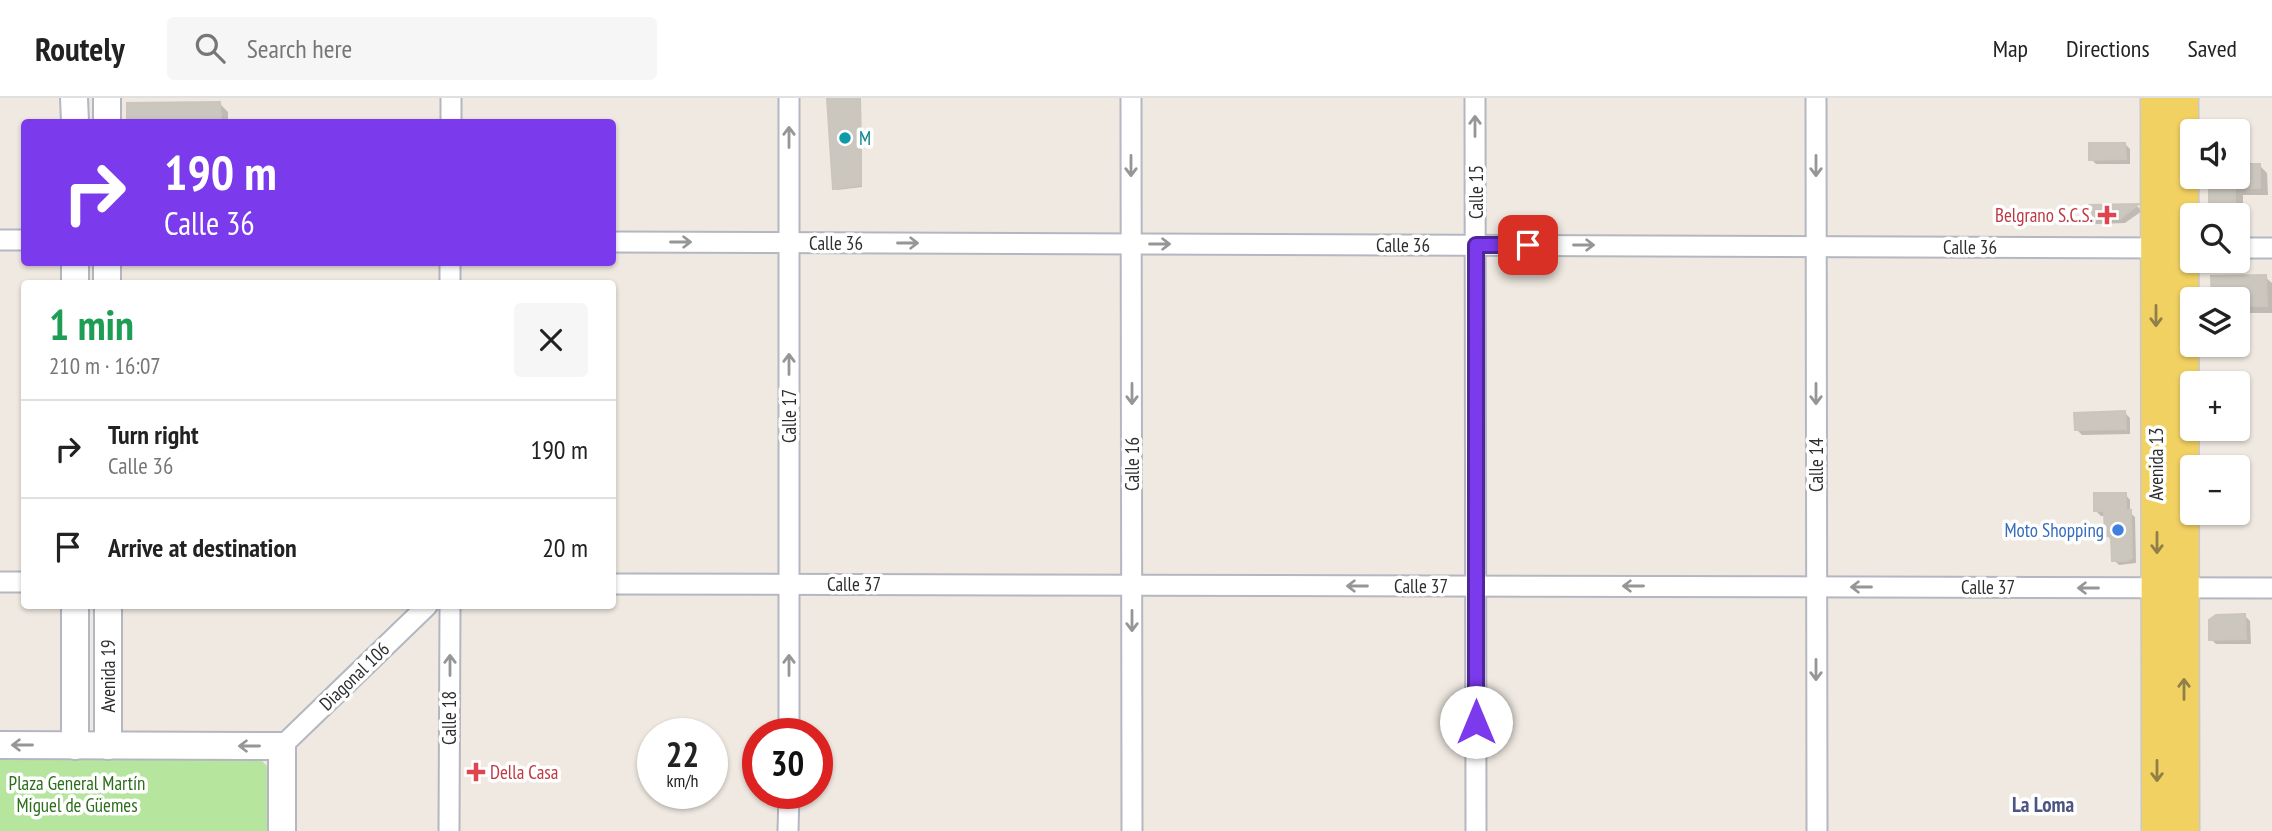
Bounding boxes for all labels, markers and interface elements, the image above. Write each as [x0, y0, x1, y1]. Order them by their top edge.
search box [167, 17, 657, 80]
text: Routely [35, 27, 125, 70]
icon: search [191, 29, 229, 67]
text: Search here [247, 32, 352, 65]
text: Map [1993, 33, 2028, 64]
text: Directions [2066, 33, 2150, 64]
text: Saved [2188, 33, 2237, 64]
one-way arrow [1468, 115, 1482, 138]
map controls [2180, 119, 2250, 525]
button: sound [2180, 119, 2250, 189]
one-way arrow [782, 125, 796, 148]
place label: M [859, 126, 871, 150]
marker: M [837, 130, 853, 146]
text: 190 m [164, 140, 277, 204]
icon: right [49, 147, 140, 238]
one-way arrow [1124, 154, 1138, 177]
one-way arrow [1809, 154, 1823, 177]
street label: Calle 15 [1464, 165, 1488, 219]
text: Calle 36 [164, 202, 255, 244]
place label: Belgrano S.C.S. [1995, 203, 2093, 227]
button: search [2180, 203, 2250, 273]
marker: Belgrano S.C.S. [2099, 207, 2115, 223]
pin [1498, 215, 1558, 275]
icon: arrive [1509, 226, 1547, 264]
street label: Calle 36 [809, 231, 863, 255]
street label: Calle 36 [1376, 233, 1430, 257]
one-way arrow [669, 235, 692, 249]
street label: Calle 36 [1943, 235, 1997, 259]
one-way arrow [896, 236, 919, 250]
one-way arrow [1148, 237, 1171, 251]
one-way arrow [1572, 238, 1595, 252]
button: layers [2180, 287, 2250, 357]
text: 1 min [49, 297, 134, 352]
button: close [514, 303, 588, 377]
one-way arrow [2149, 304, 2163, 327]
text: 210 m · 16:07 [49, 351, 161, 380]
one-way arrow [782, 353, 796, 376]
button: + [2180, 371, 2250, 441]
one-way arrow [1125, 382, 1139, 405]
one-way arrow [1809, 382, 1823, 405]
street label: Calle 17 [777, 389, 801, 443]
text: Turn right [108, 418, 199, 451]
street label: Avenida 13 [2144, 427, 2168, 501]
icon: right [49, 430, 87, 468]
text: 190 m [530, 433, 588, 466]
street label: Calle 16 [1120, 437, 1144, 491]
street label: Calle 14 [1804, 438, 1828, 492]
text: Calle 36 [108, 451, 173, 480]
button: − [2180, 455, 2250, 525]
place label: Moto Shopping [2004, 518, 2104, 542]
marker: Moto Shopping [2110, 522, 2126, 538]
icon: arrive [49, 528, 87, 566]
text: Arrive at destination [108, 531, 297, 564]
text: 20 m [542, 531, 588, 564]
one-way arrow [2150, 531, 2163, 554]
street label: Calle 37 [827, 572, 881, 596]
street label: Calle 37 [1394, 574, 1448, 598]
street label: Calle 37 [1961, 575, 2015, 599]
one-way arrow [1346, 579, 1369, 593]
one-way arrow [1622, 580, 1645, 593]
one-way arrow [1850, 580, 1873, 594]
one-way arrow [2077, 581, 2100, 595]
one-way arrow [1125, 609, 1139, 632]
street label: Diagonal 106 [314, 637, 394, 715]
street label: Avenida 19 [96, 639, 120, 713]
one-way arrow [443, 654, 457, 677]
one-way arrow [782, 654, 796, 677]
one-way arrow [1809, 658, 1823, 681]
one-way arrow [2177, 678, 2191, 701]
position arrow [1439, 685, 1513, 759]
street label: Calle 18 [437, 691, 461, 745]
speed limit sign: 30 [742, 718, 833, 809]
text: 22 [666, 731, 699, 777]
one-way arrow [11, 738, 34, 752]
one-way arrow [238, 739, 261, 753]
one-way arrow [2150, 759, 2164, 782]
place label: Della Casa [490, 760, 558, 784]
marker: Della Casa [468, 764, 484, 780]
text: km/h [667, 769, 698, 792]
park label: Plaza General Martín Miguel de Güemes [9, 771, 145, 817]
district label: La Loma [2012, 791, 2074, 818]

